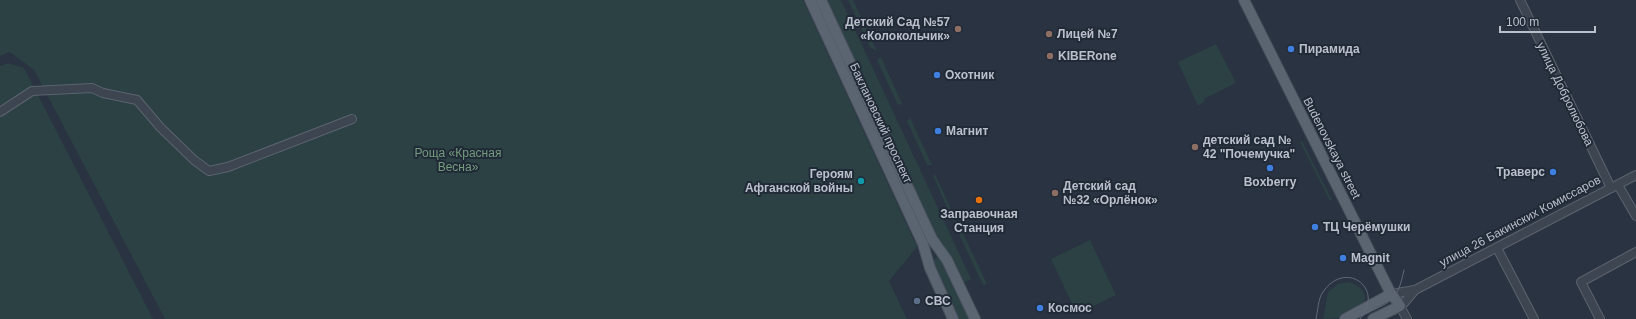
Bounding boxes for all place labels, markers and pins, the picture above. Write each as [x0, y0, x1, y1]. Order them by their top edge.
place label: Детский Сад №57 «Колокольчик» [845, 15, 950, 43]
marker: Детский Сад №57 «Колокольчик» [953, 24, 963, 34]
place label: Лицей №7 [1057, 27, 1118, 41]
marker: Лицей №7 [1044, 29, 1054, 39]
place label: Пирамида [1299, 42, 1360, 56]
marker: Пирамида [1286, 44, 1296, 54]
place label: KIBERone [1058, 49, 1117, 63]
marker: KIBERone [1045, 51, 1055, 61]
place label: Охотник [945, 68, 995, 82]
marker: Охотник [932, 70, 942, 80]
place label: Магнит [946, 124, 988, 138]
marker: Магнит [933, 126, 943, 136]
place label: детский сад № 42 "Почемучка" [1203, 133, 1295, 161]
marker: детский сад № 42 "Почемучка" [1190, 142, 1200, 152]
marker: Boxberry [1265, 163, 1275, 173]
place label: Траверс [1496, 165, 1545, 179]
place label: Героям Афганской войны [745, 167, 853, 195]
marker: Траверс [1548, 167, 1558, 177]
place label: Boxberry [1244, 175, 1297, 189]
marker: Героям Афганской войны [856, 176, 866, 186]
place label: Детский сад №32 «Орлёнок» [1063, 179, 1158, 207]
marker: Детский сад №32 «Орлёнок» [1050, 188, 1060, 198]
marker: Заправочная Станция [974, 195, 984, 205]
place label: Заправочная Станция [940, 207, 1018, 235]
place label: ТЦ Черёмушки [1323, 220, 1410, 234]
marker: ТЦ Черёмушки [1310, 222, 1320, 232]
place label: Magnit [1351, 251, 1390, 265]
marker: Magnit [1338, 253, 1348, 263]
place label: СВС [925, 294, 951, 308]
marker: СВС [912, 296, 922, 306]
place label: Космос [1048, 301, 1092, 315]
marker: Космос [1035, 303, 1045, 313]

